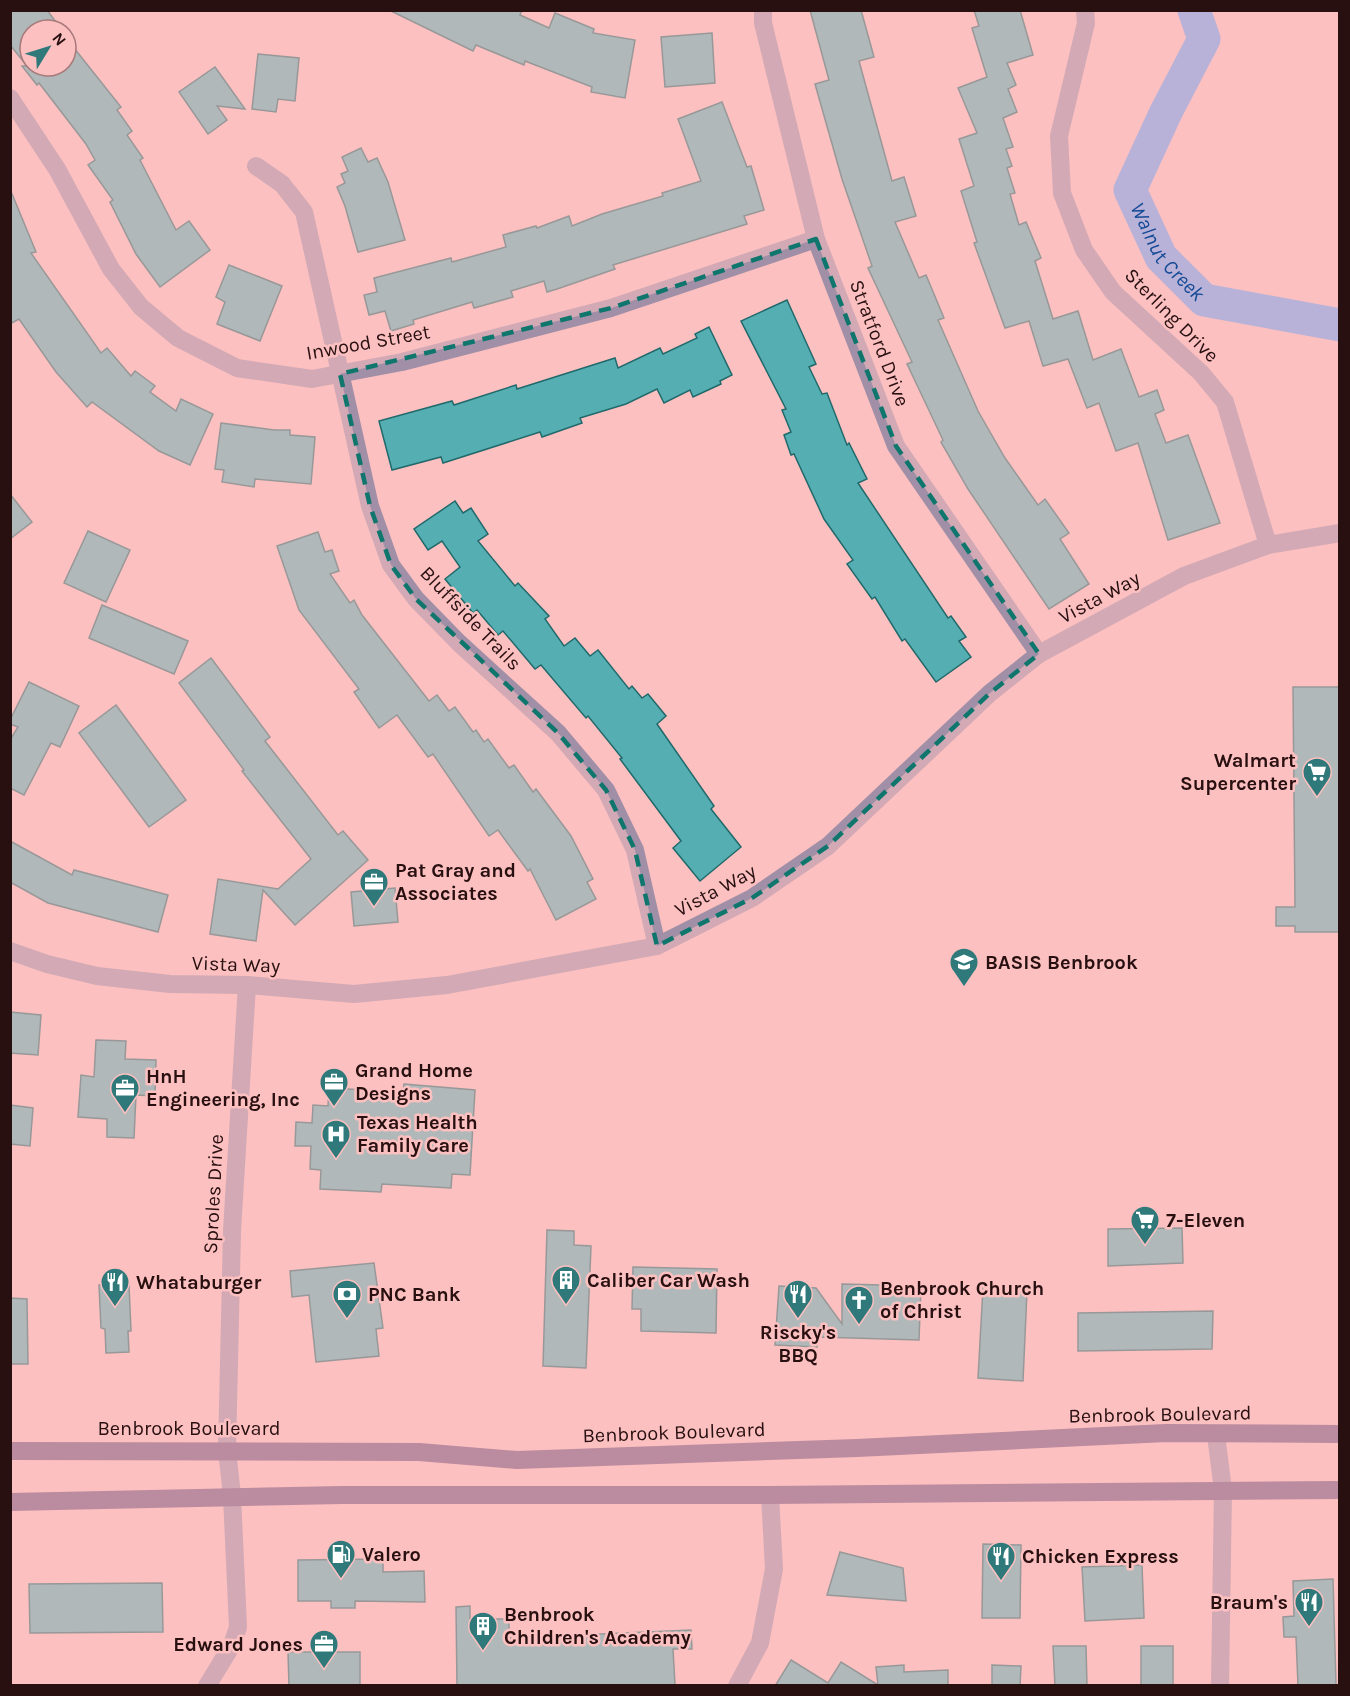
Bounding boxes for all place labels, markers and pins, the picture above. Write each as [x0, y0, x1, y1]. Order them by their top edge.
place label: Walmart Supercenter [1180, 749, 1296, 795]
supermarket icon: Walmart Supercenter [1301, 756, 1333, 798]
place label: Pat Gray and Associates [395, 859, 516, 905]
office icon: Pat Gray and Associates [358, 866, 390, 908]
school or university icon: BASIS Benbrook [948, 946, 980, 988]
place label: BASIS Benbrook [985, 951, 1138, 974]
place label: Grand Home Designs [355, 1059, 473, 1105]
place label: HnH Engineering, Inc [146, 1065, 300, 1111]
office icon: Grand Home Designs [318, 1066, 350, 1108]
office icon: HnH Engineering, Inc [109, 1072, 141, 1114]
place label: Texas Health Family Care [357, 1111, 478, 1157]
hospital icon: Texas Health Family Care [320, 1118, 352, 1160]
supermarket icon: 7-Eleven [1129, 1204, 1161, 1246]
place label: 7-Eleven [1166, 1209, 1245, 1232]
building icon: Caliber Car Wash [550, 1264, 582, 1306]
restaurant icon: Whataburger [99, 1266, 131, 1308]
place label: Caliber Car Wash [587, 1269, 750, 1292]
place label: Whataburger [136, 1271, 261, 1294]
place label: Benbrook Church of Christ [880, 1277, 1044, 1323]
bank icon: PNC Bank [331, 1278, 363, 1320]
restaurant icon: Riscky's BBQ [782, 1278, 814, 1320]
place label: PNC Bank [368, 1283, 461, 1306]
church icon: Benbrook Church of Christ [843, 1284, 875, 1326]
place label: Riscky's BBQ [760, 1321, 836, 1367]
fuel station icon: Valero [325, 1538, 357, 1580]
restaurant icon: Chicken Express [985, 1540, 1017, 1582]
place label: Valero [362, 1543, 421, 1566]
place label: Chicken Express [1022, 1545, 1179, 1568]
restaurant icon: Braum's [1293, 1586, 1325, 1628]
place label: Braum's [1210, 1591, 1288, 1614]
place label: Benbrook Children's Academy [504, 1603, 691, 1649]
building icon: Benbrook Children's Academy [467, 1610, 499, 1652]
office icon: Edward Jones [308, 1628, 340, 1670]
place label: Edward Jones [173, 1633, 303, 1656]

